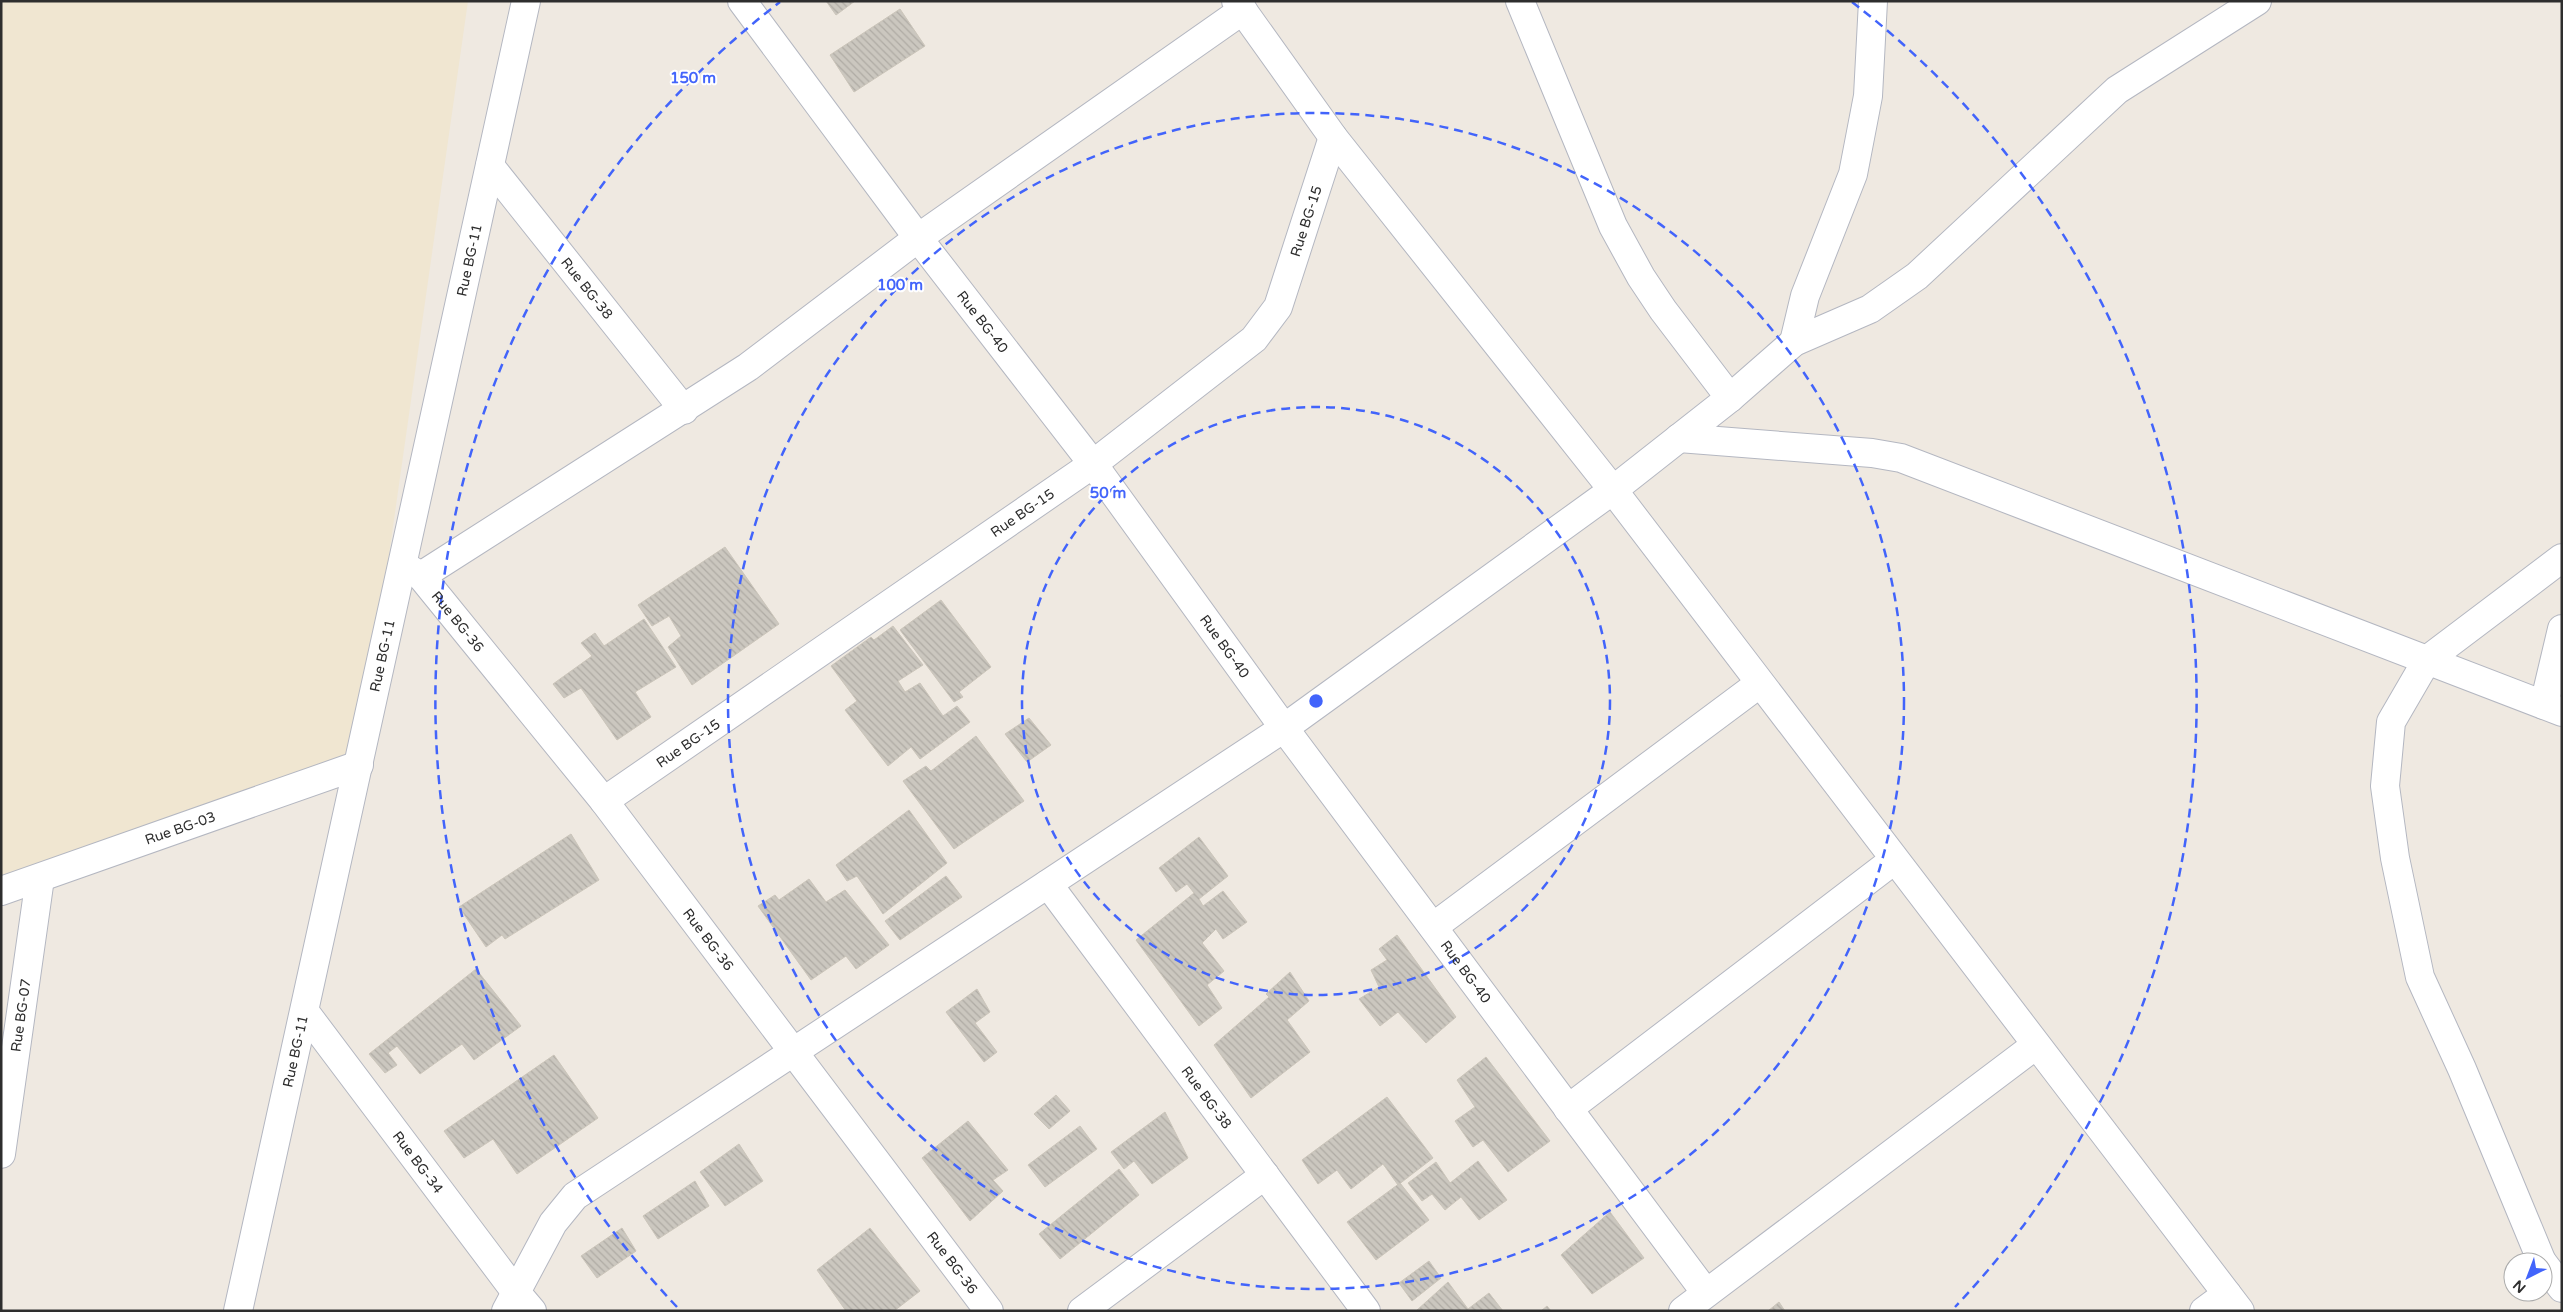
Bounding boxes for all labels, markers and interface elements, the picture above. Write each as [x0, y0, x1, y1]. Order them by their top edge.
text: 150 m [670, 69, 716, 87]
street label: Rue BG-15 [1286, 183, 1325, 259]
street label: Rue BG-11 [453, 222, 485, 298]
street label: Rue BG-38 [557, 254, 617, 322]
text: 100 m [877, 276, 923, 294]
street label: Rue BG-40 [953, 287, 1012, 356]
text: 50 m [1090, 484, 1126, 502]
street label: Rue BG-15 [987, 485, 1057, 541]
street label: Rue BG-36 [428, 587, 488, 656]
street label: Rue BG-40 [1196, 611, 1254, 681]
street label: Rue BG-11 [366, 618, 398, 693]
centre of rings [1307, 692, 1325, 710]
street label: Rue BG-15 [653, 715, 723, 771]
street label: Rue BG-03 [143, 808, 218, 848]
street label: Rue BG-36 [680, 905, 738, 974]
street label: Rue BG-40 [1437, 937, 1495, 1006]
street label: Rue BG-07 [7, 978, 34, 1053]
street label: Rue BG-11 [279, 1013, 311, 1089]
street label: Rue BG-38 [1178, 1063, 1236, 1132]
street label: Rue BG-34 [389, 1128, 447, 1197]
street label: Rue BG-36 [924, 1228, 982, 1297]
north arrow [2503, 1252, 2553, 1302]
text: N [2510, 1276, 2530, 1296]

